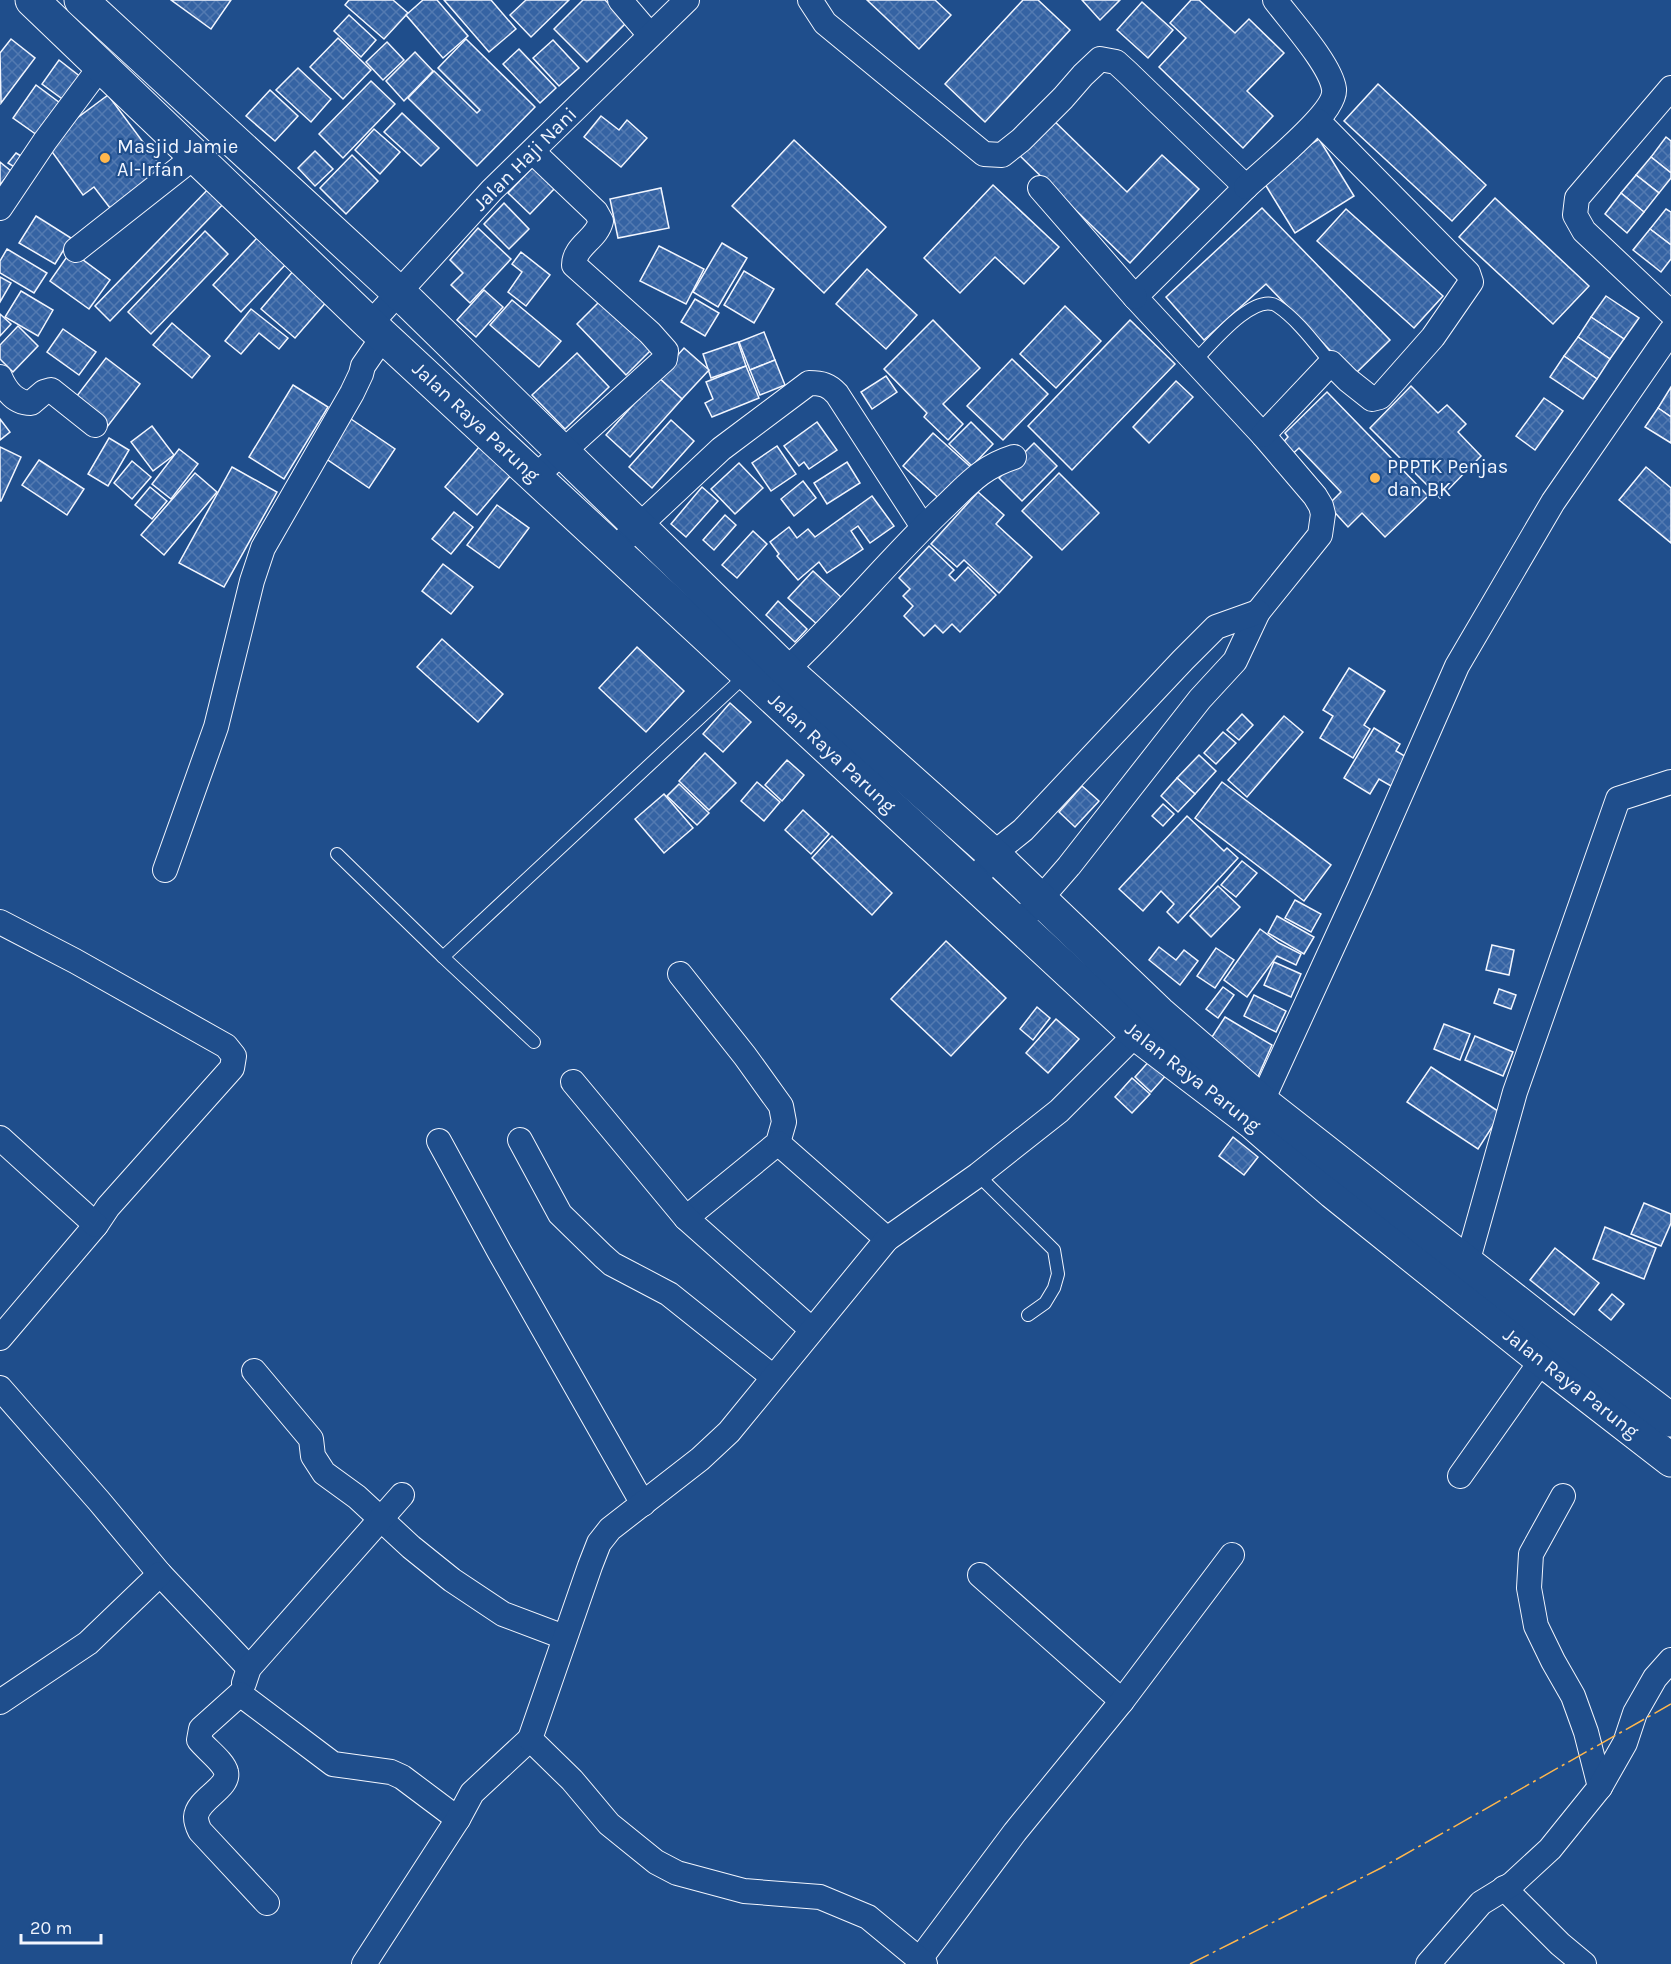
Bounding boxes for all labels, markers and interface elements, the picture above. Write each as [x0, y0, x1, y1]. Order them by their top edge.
street label: Jalan Haji Nani [469, 103, 581, 215]
place label: Masjid Jamie Al-Irfan [117, 135, 238, 181]
marker: Masjid Jamie Al-Irfan [98, 151, 112, 165]
street label: Jalan Raya Parung [408, 357, 544, 487]
place label: PPPTK Penjas dan BK [1387, 455, 1508, 501]
marker: PPPTK Penjas dan BK [1368, 471, 1382, 485]
street label: Jalan Raya Parung [764, 688, 900, 818]
street label: Jalan Raya Parung [1121, 1017, 1265, 1137]
street label: Jalan Raya Parung [1499, 1323, 1643, 1443]
scale bar [21, 1907, 100, 1945]
text: 20 m [30, 1917, 72, 1939]

